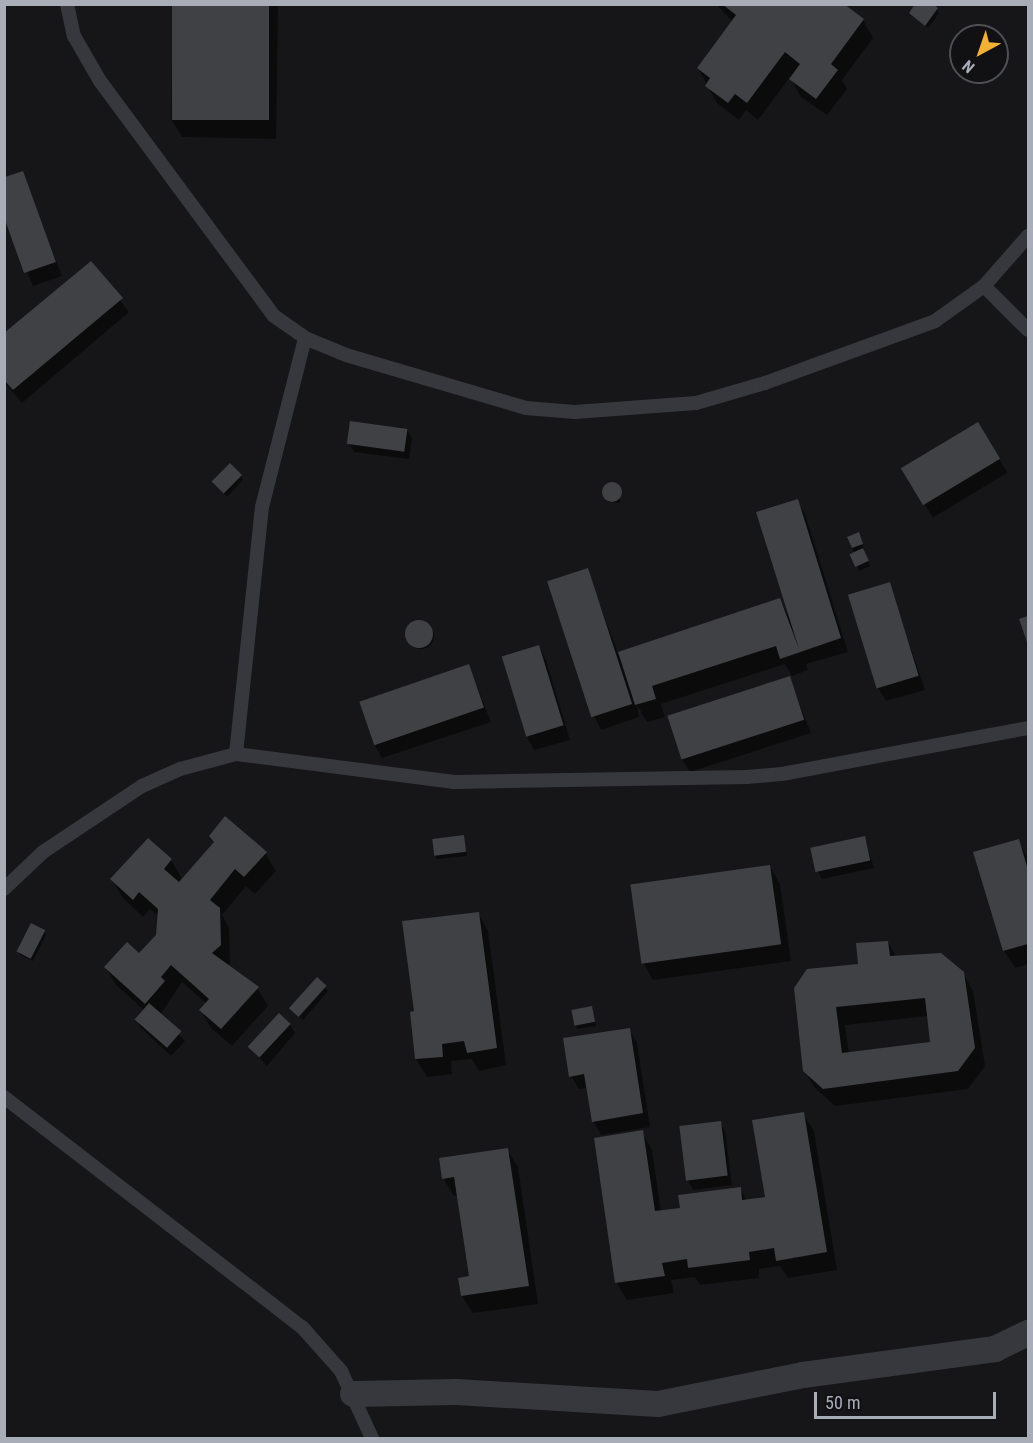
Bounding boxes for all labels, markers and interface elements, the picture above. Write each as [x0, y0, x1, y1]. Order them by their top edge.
north arrow [949, 24, 1009, 84]
text: N [959, 56, 978, 77]
scale bar [817, 1380, 998, 1418]
text: 50 m [825, 1392, 860, 1413]

